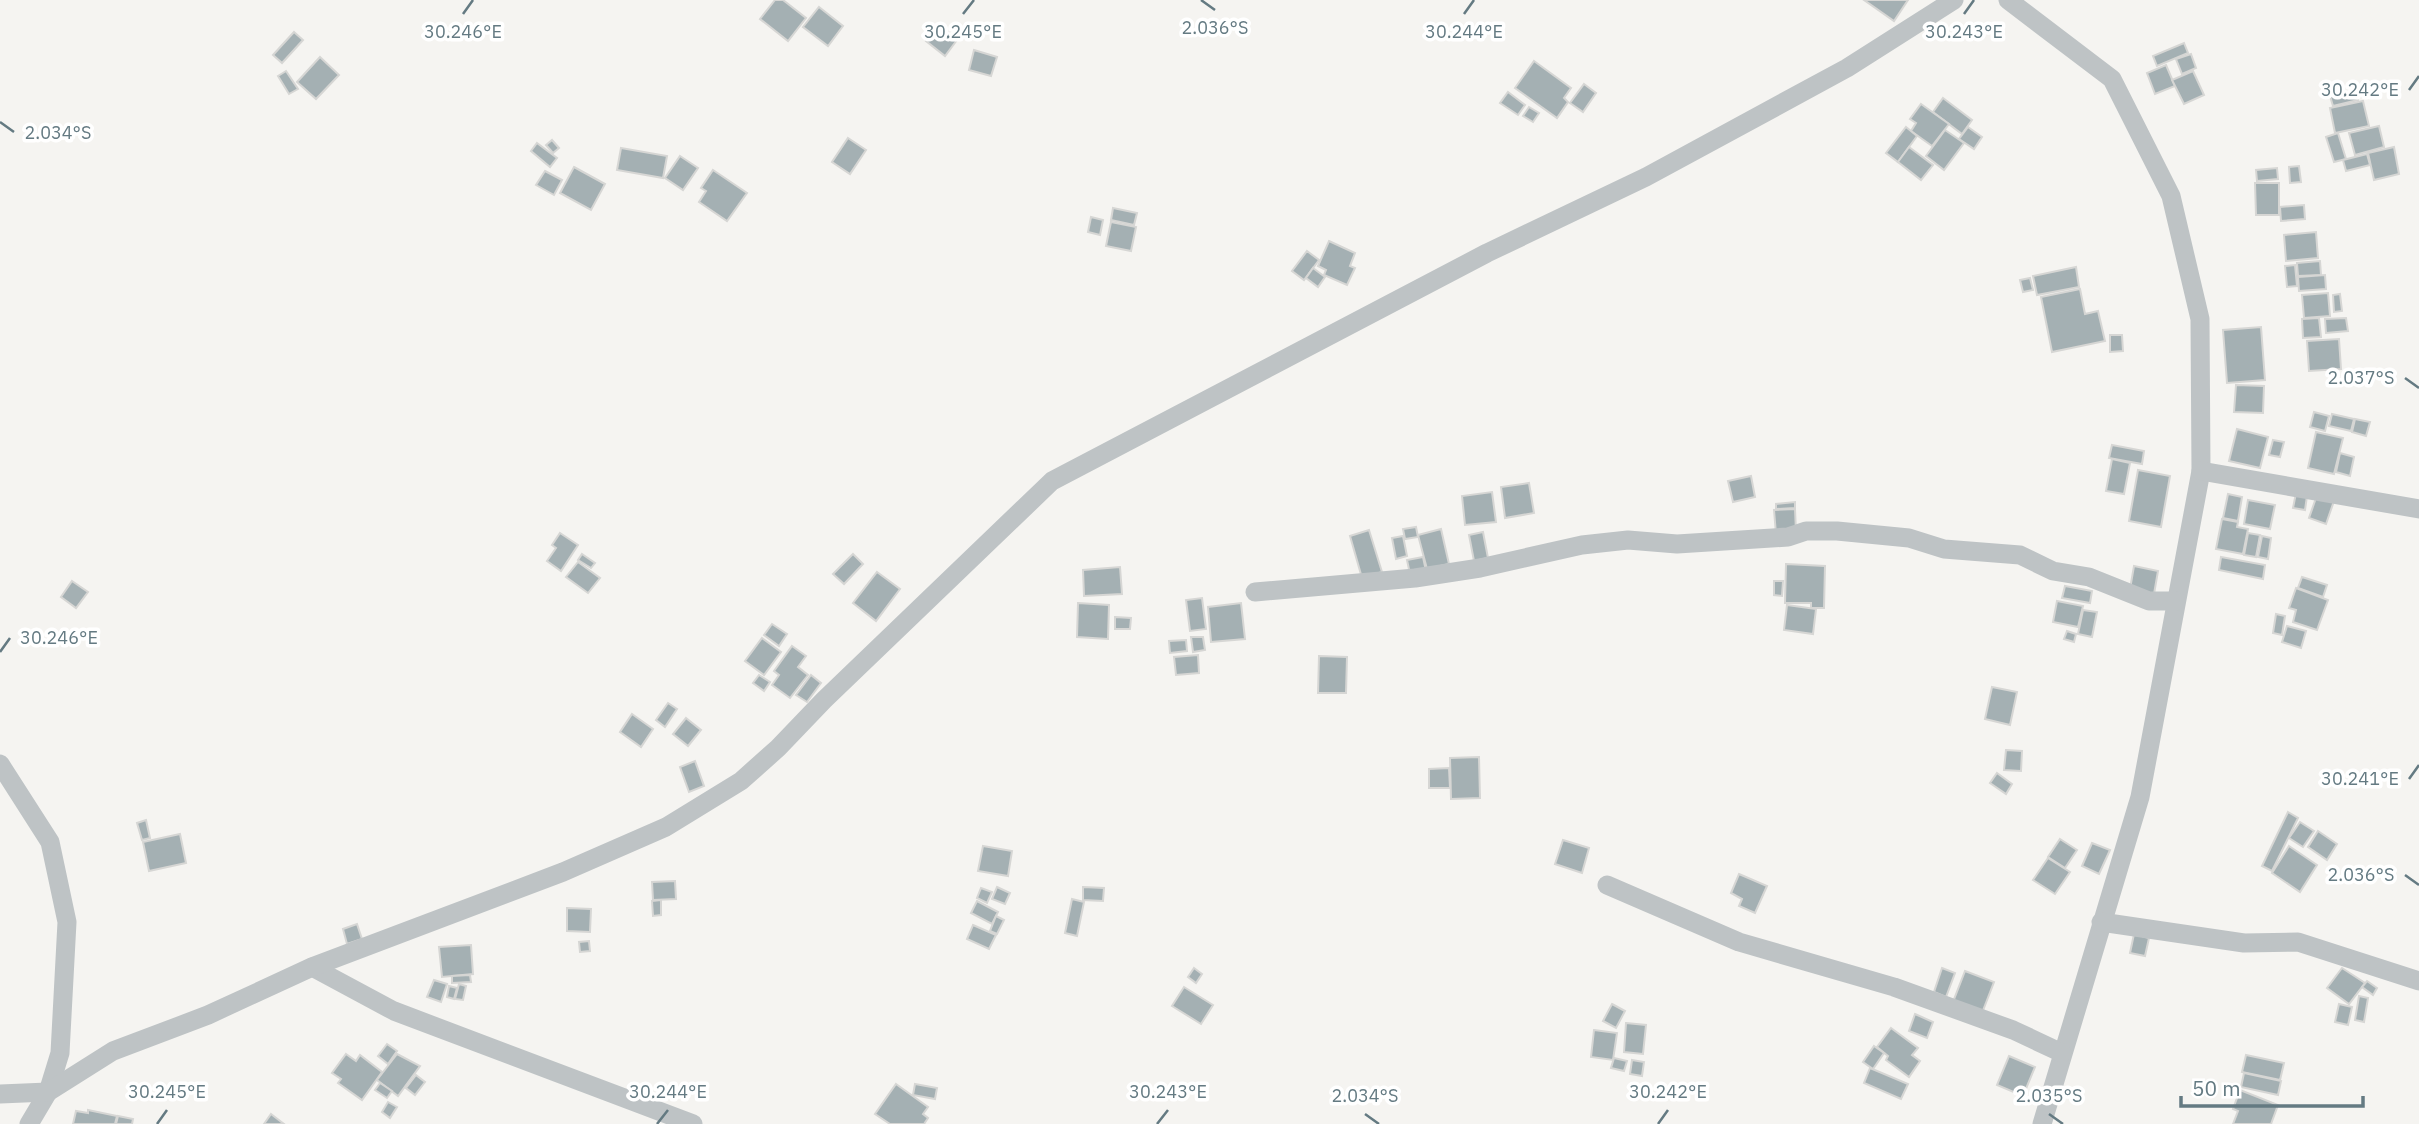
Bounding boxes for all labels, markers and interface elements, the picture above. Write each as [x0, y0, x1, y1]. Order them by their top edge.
text: 2.036°S [1182, 16, 1248, 39]
text: 30.246°E [424, 20, 502, 43]
text: 30.245°E [924, 20, 1002, 43]
text: 30.244°E [1425, 20, 1503, 43]
text: 30.243°E [1925, 20, 2003, 43]
text: 30.242°E [2321, 78, 2399, 101]
text: 2.034°S [25, 121, 91, 144]
text: 2.037°S [2328, 366, 2394, 389]
text: 30.246°E [20, 626, 98, 649]
text: 30.241°E [2321, 767, 2399, 790]
text: 2.036°S [2328, 863, 2394, 886]
scale bar [2181, 1064, 2363, 1108]
text: 50 m [2192, 1074, 2241, 1102]
text: 30.245°E [128, 1080, 206, 1103]
text: 30.244°E [629, 1080, 707, 1103]
text: 30.243°E [1129, 1080, 1207, 1103]
text: 30.242°E [1629, 1080, 1707, 1103]
text: 2.034°S [1332, 1084, 1398, 1107]
text: 2.035°S [2016, 1084, 2082, 1107]

